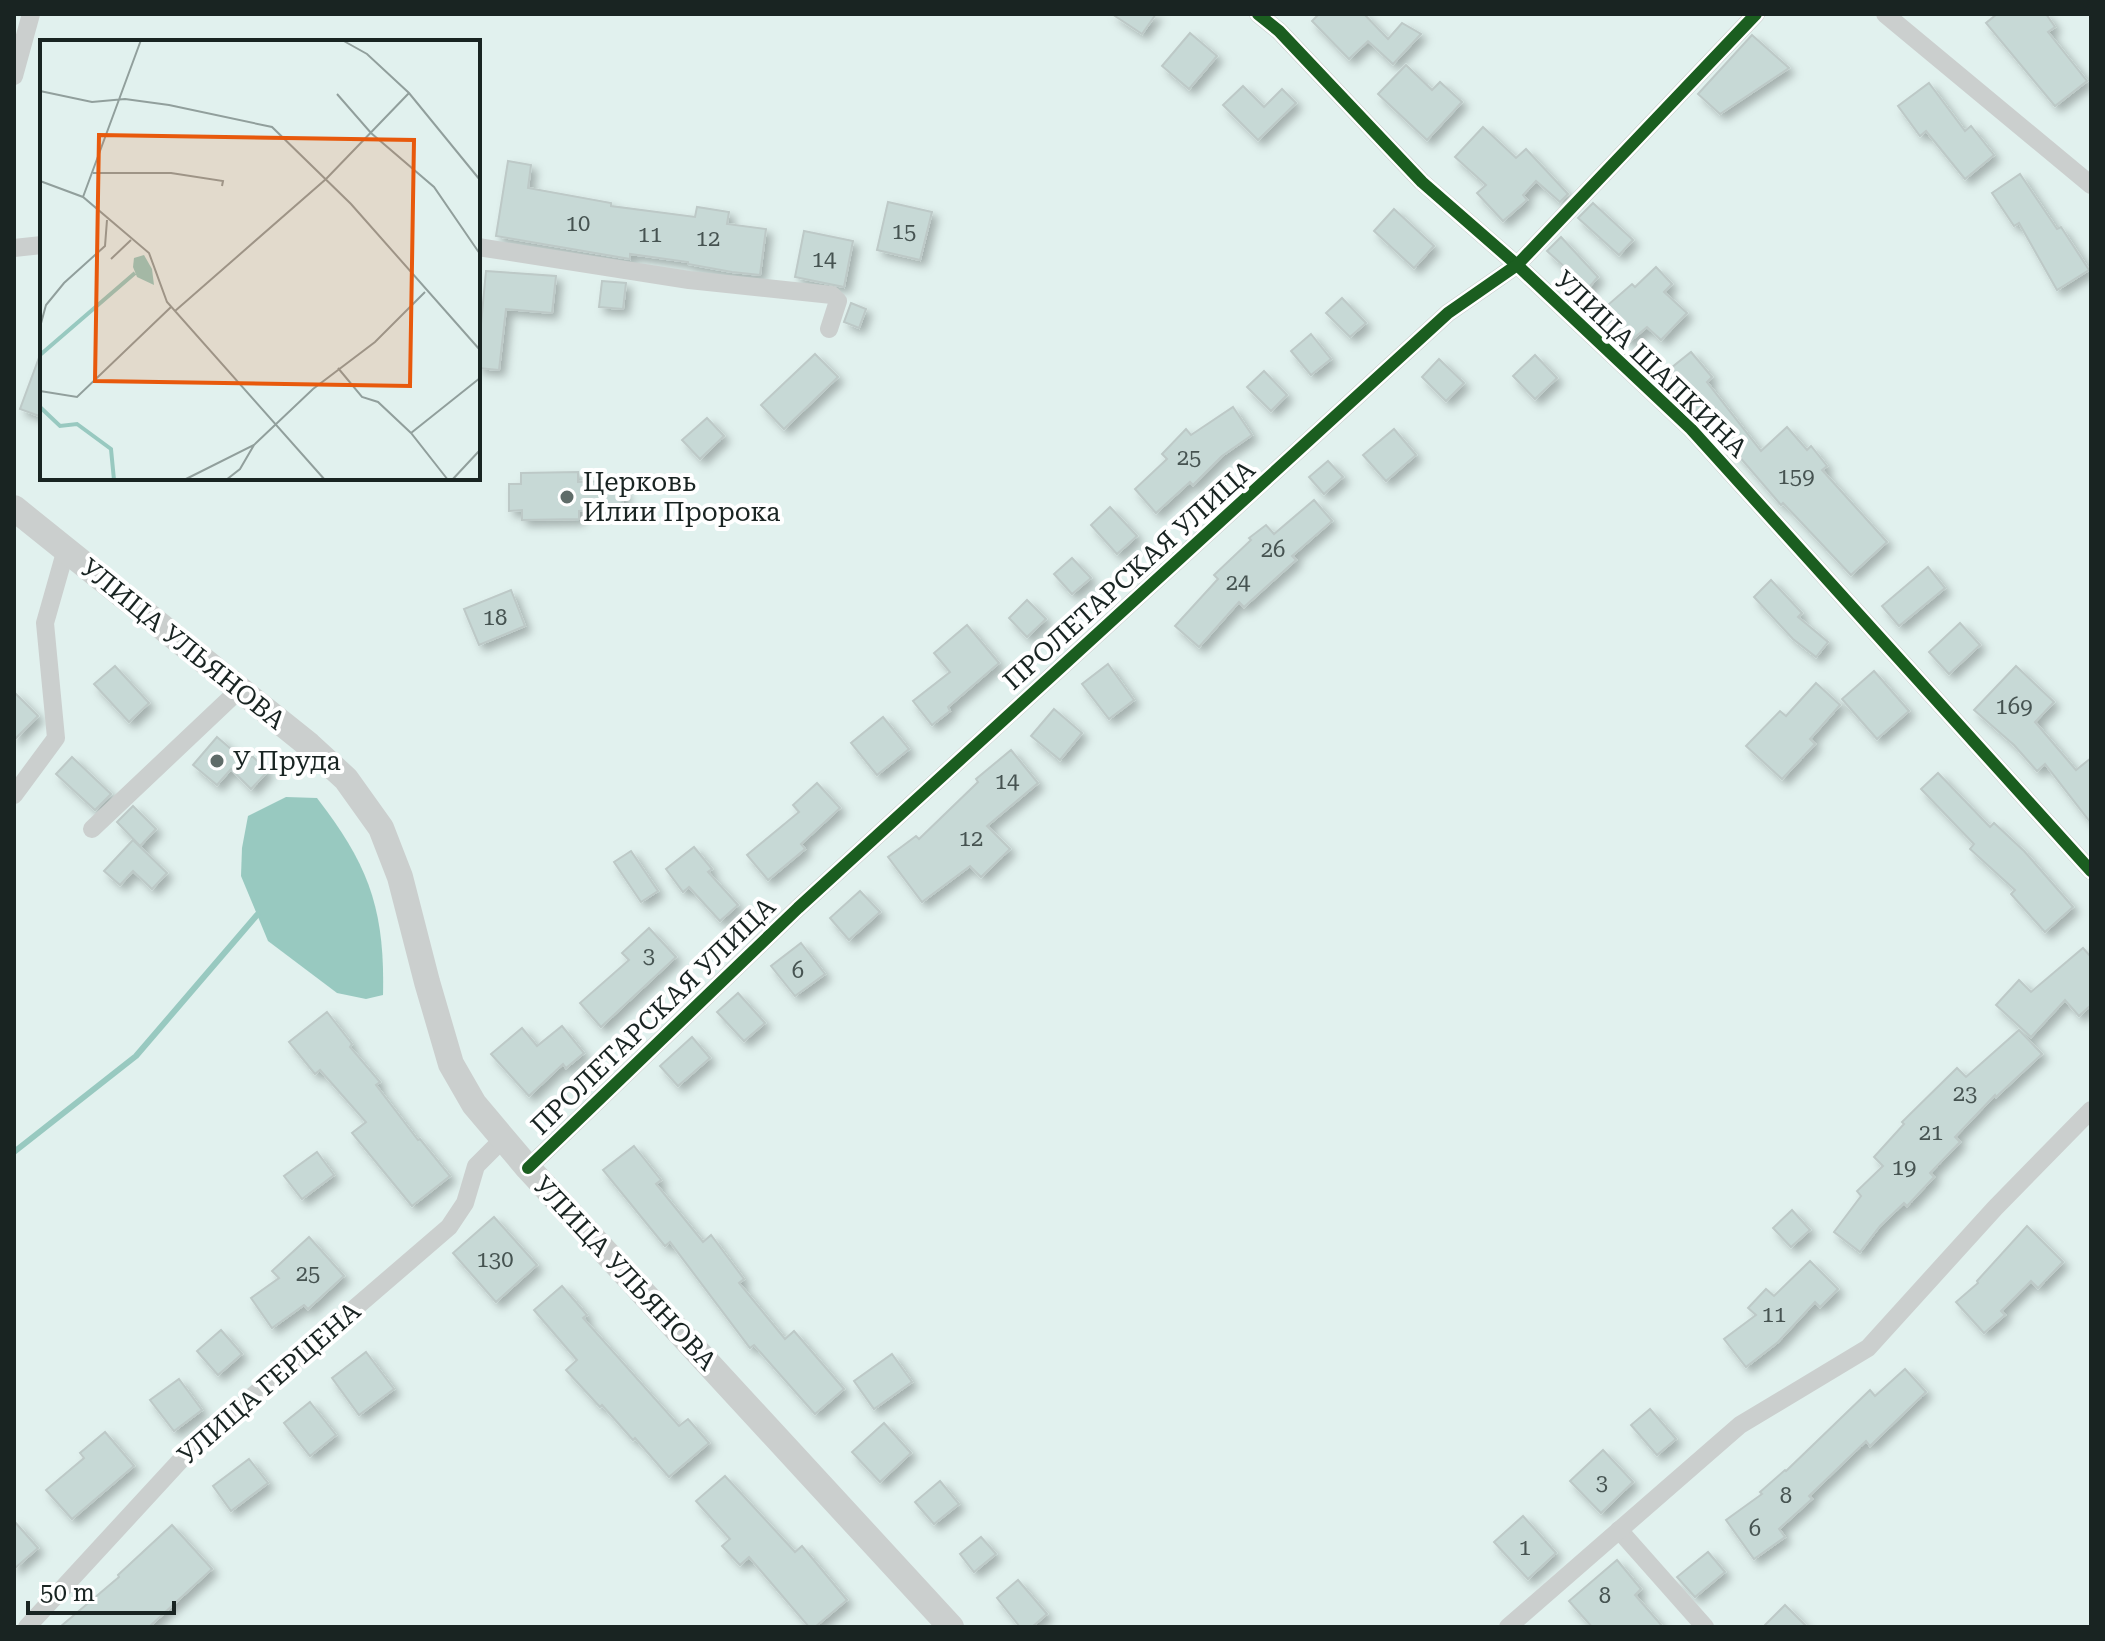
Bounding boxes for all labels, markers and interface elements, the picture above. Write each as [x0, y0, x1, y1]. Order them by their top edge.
inset map [40, 40, 480, 480]
house number: 10 [566, 211, 590, 236]
house number: 15 [892, 219, 916, 244]
house number: 11 [638, 222, 662, 247]
house number: 12 [696, 226, 720, 251]
house number: 14 [812, 247, 837, 272]
street label: УЛИЦА ШАПКИНА [1549, 264, 1753, 464]
house number: 25 [1177, 445, 1201, 470]
street label: ПРОЛЕТАРСКАЯ УЛИЦА [997, 454, 1261, 696]
house number: 159 [1778, 464, 1814, 489]
place label: Церковь Илии Пророка [583, 467, 780, 527]
marker: Церковь Илии Пророка [558, 488, 576, 506]
house number: 26 [1261, 537, 1285, 562]
street label: УЛИЦА УЛЬЯНОВА [75, 552, 291, 736]
house number: 24 [1226, 570, 1251, 595]
house number: 18 [483, 605, 507, 630]
house number: 169 [1996, 694, 2032, 719]
place label: У Пруда [233, 746, 341, 776]
marker: У Пруда [208, 752, 226, 770]
house number: 14 [995, 769, 1020, 794]
house number: 12 [959, 826, 983, 851]
street label: ПРОЛЕТАРСКАЯ УЛИЦА [525, 891, 781, 1141]
house number: 3 [643, 943, 655, 968]
house number: 6 [792, 958, 804, 983]
house number: 23 [1953, 1081, 1977, 1106]
house number: 21 [1919, 1120, 1943, 1145]
house number: 19 [1892, 1155, 1916, 1180]
street label: УЛИЦА УЛЬЯНОВА [527, 1170, 723, 1376]
house number: 130 [477, 1247, 513, 1272]
house number: 25 [296, 1261, 320, 1286]
street label: УЛИЦА ГЕРЦЕНА [172, 1296, 366, 1470]
house number: 11 [1762, 1302, 1786, 1327]
house number: 3 [1596, 1470, 1608, 1495]
house number: 8 [1780, 1483, 1792, 1508]
house number: 6 [1749, 1516, 1761, 1541]
house number: 1 [1519, 1535, 1531, 1560]
scale bar [28, 1565, 174, 1615]
text: 50 m [40, 1579, 95, 1607]
house number: 8 [1599, 1583, 1611, 1608]

